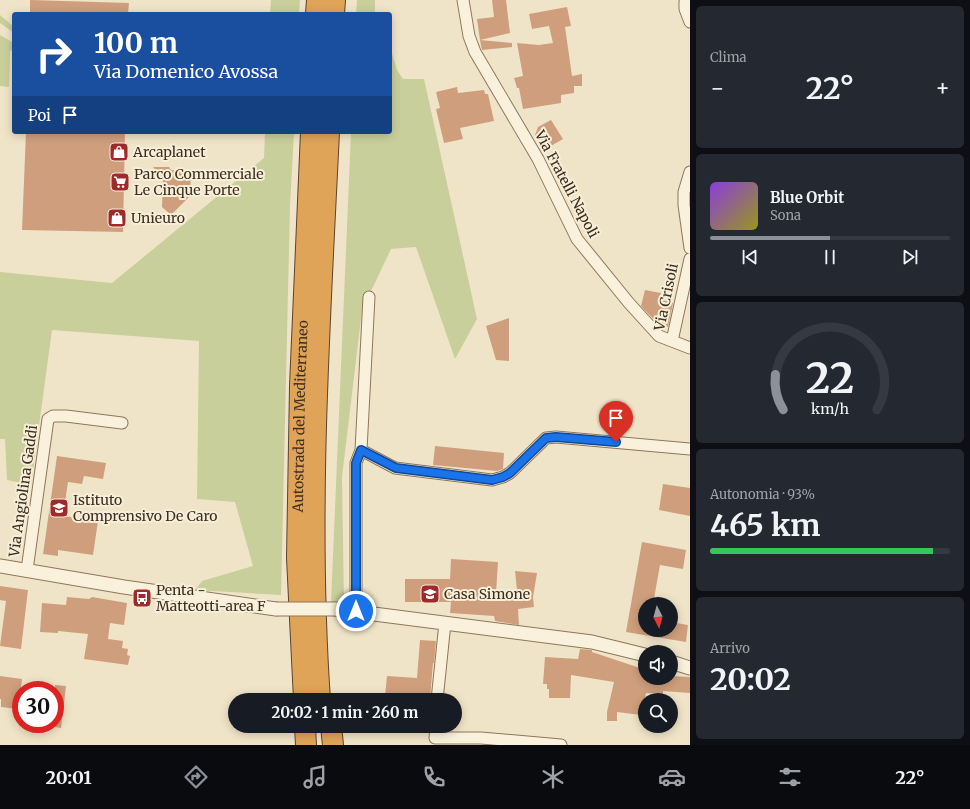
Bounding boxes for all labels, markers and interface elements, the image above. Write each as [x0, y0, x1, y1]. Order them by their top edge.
text: 100 m [94, 25, 178, 61]
icon: right [28, 28, 80, 80]
text: Clima [710, 49, 747, 66]
text: Via Domenico Avossa [94, 60, 278, 83]
text: 22° [806, 69, 854, 107]
text: − [710, 74, 725, 102]
text: + [935, 74, 950, 102]
icon: arrive [59, 104, 81, 126]
text: Poi [28, 106, 51, 125]
street label: Via Fratelli Napoli [531, 126, 603, 241]
shop icon: Arcaplanet [108, 141, 130, 163]
place label: Arcaplanet [132, 143, 206, 161]
place label: Parco Commerciale Le Cinque Porte [134, 165, 264, 199]
supermarket icon: Parco Commerciale Le Cinque Porte [109, 171, 131, 193]
text: Blue Orbit [770, 188, 844, 207]
shop icon: Unieuro [106, 207, 128, 229]
text: Sona [770, 207, 801, 224]
place label: Unieuro [131, 209, 185, 227]
icon: previous [739, 246, 761, 268]
icon: pause [819, 246, 841, 268]
icon: next [899, 246, 921, 268]
street label: Via Crisoli [650, 261, 682, 333]
street label: Autostrada del Mediterraneo [289, 320, 312, 514]
text: 22 [806, 352, 854, 404]
text: km/h [811, 400, 849, 418]
pin [599, 401, 633, 442]
icon: arrive [605, 407, 627, 429]
street label: Via Angiolina Gaddi [5, 423, 41, 559]
text: Autonomia · 93% [710, 486, 815, 503]
place label: Istituto Comprensivo De Caro [73, 491, 218, 525]
school or university icon: Istituto Comprensivo De Caro [48, 497, 70, 519]
text: 465 km [710, 506, 821, 544]
place label: Penta - Matteotti-area F [156, 581, 266, 615]
school or university icon: Casa Simone [419, 583, 441, 605]
place label: Casa Simone [444, 585, 530, 603]
bus stop icon: Penta - Matteotti-area F [131, 587, 153, 609]
position arrow [335, 590, 377, 632]
north arrow [638, 597, 678, 637]
map controls [638, 597, 678, 733]
text: Arrivo [710, 640, 750, 657]
button: sound [638, 645, 678, 685]
text: 20:02 [710, 660, 791, 698]
speed limit sign: 30 [12, 681, 64, 733]
button: search [638, 693, 678, 733]
text: 20:02 · 1 min · 260 m [272, 703, 418, 722]
icon: directions [182, 763, 210, 791]
icon: music [301, 763, 329, 791]
icon: phone [420, 763, 448, 791]
icon: climate [539, 763, 567, 791]
icon: car [658, 763, 686, 791]
icon: filters [776, 763, 804, 791]
text: 20:01 [45, 766, 92, 789]
text: 22° [895, 766, 924, 789]

